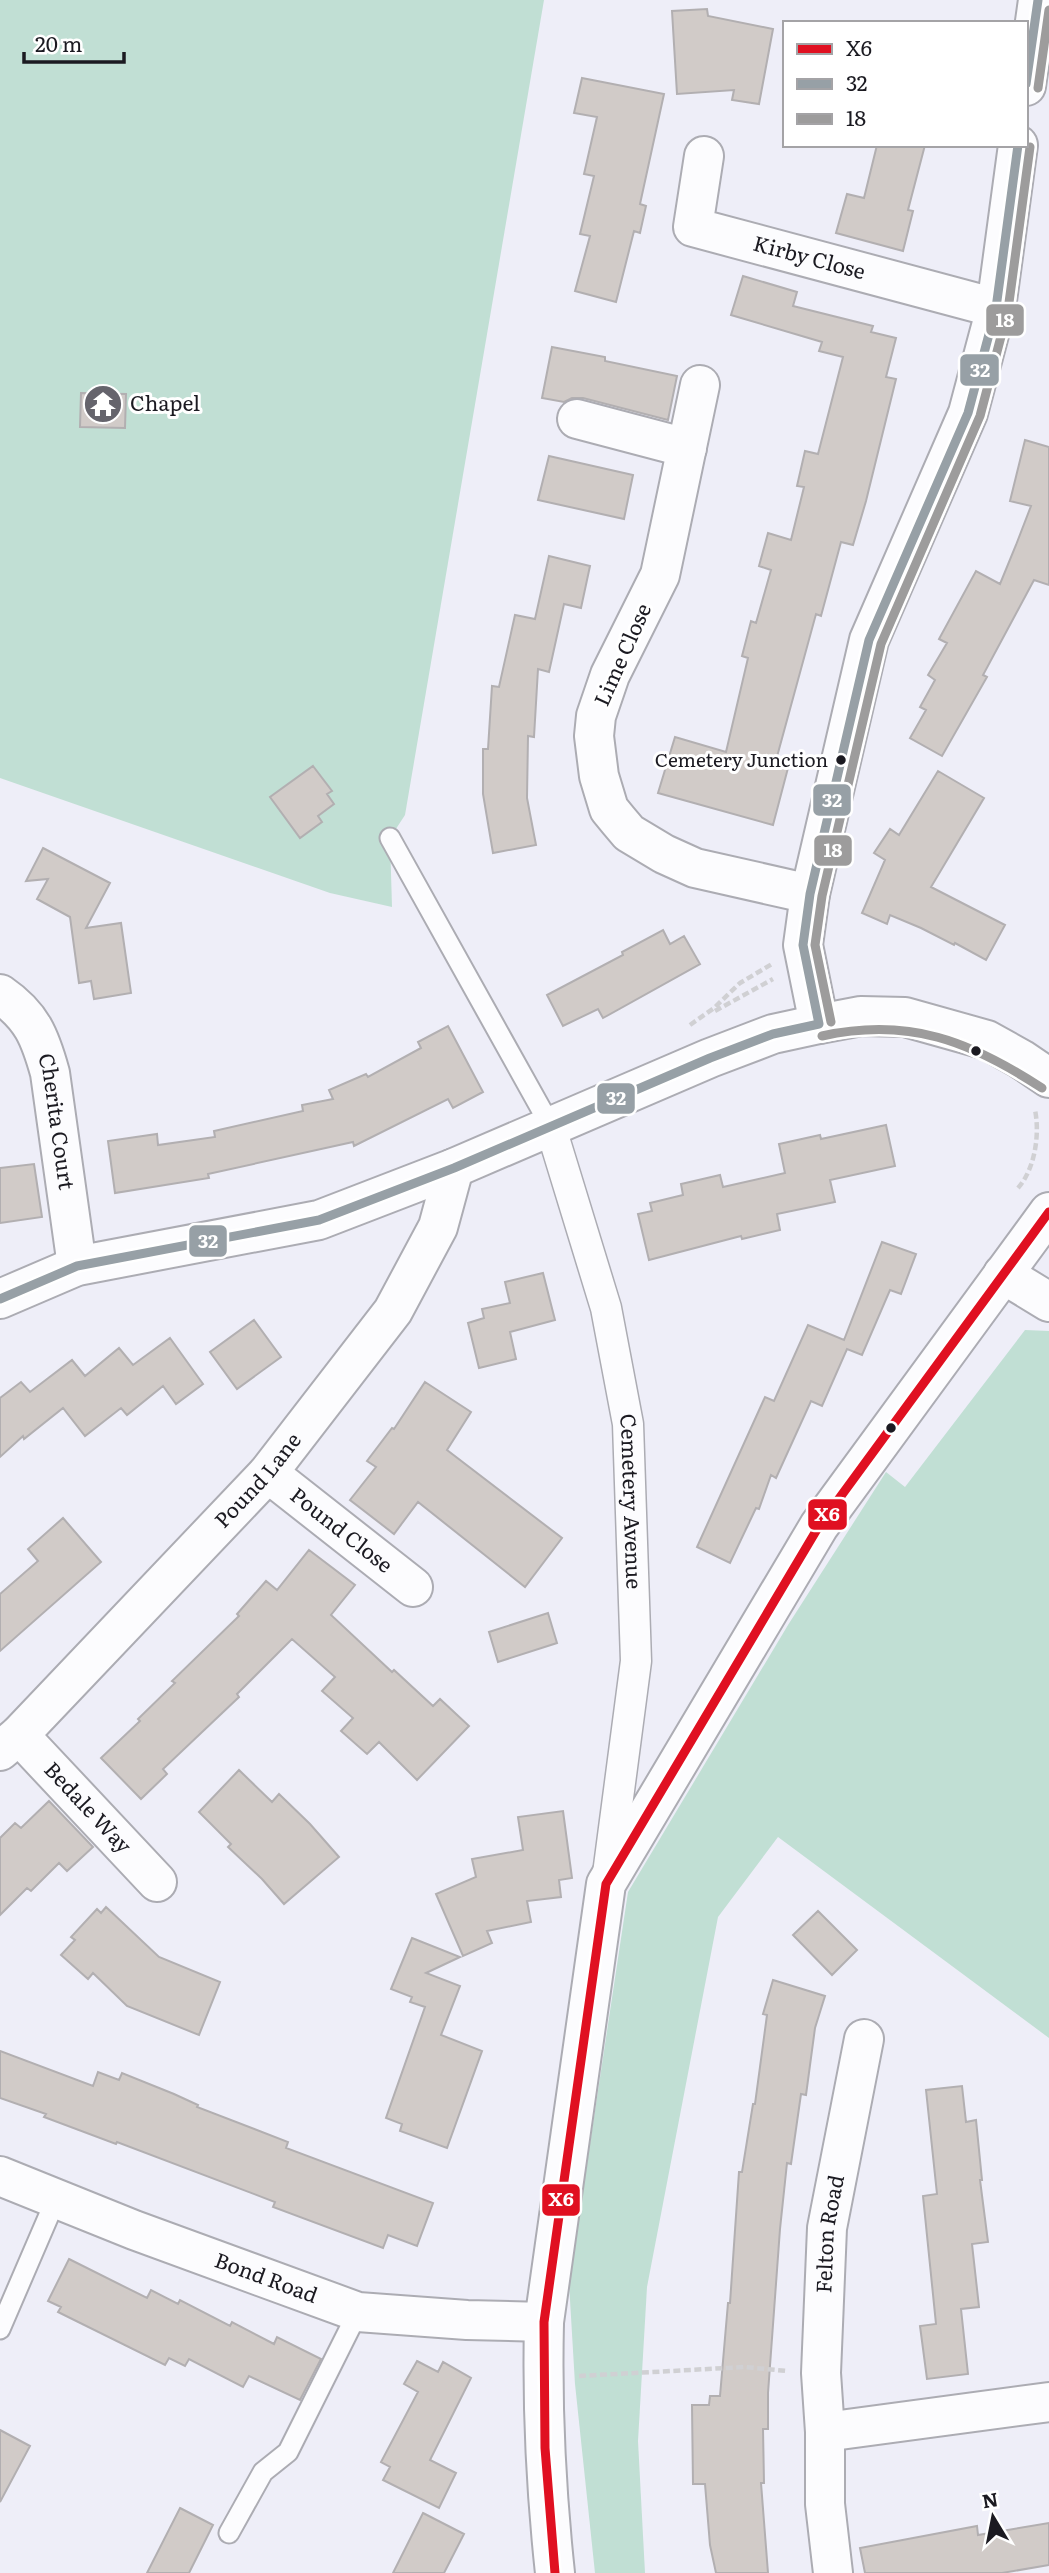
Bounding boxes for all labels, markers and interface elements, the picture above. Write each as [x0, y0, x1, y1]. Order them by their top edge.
scale bar [24, 21, 124, 65]
legend [783, 21, 1028, 147]
text: 20 m [35, 27, 82, 58]
text: X6 [846, 31, 872, 62]
text: 32 [846, 66, 867, 97]
text: 18 [846, 101, 866, 132]
street label: Kirby Close [750, 226, 869, 285]
line badge: 18 [985, 303, 1025, 337]
text: 18 [995, 305, 1015, 333]
line badge: 32 [959, 353, 1000, 387]
text: 32 [970, 355, 990, 383]
temple icon: Chapel [82, 383, 124, 425]
place label: Chapel [130, 386, 200, 417]
street label: Lime Close [584, 598, 657, 710]
place label: Cemetery Junction [655, 745, 828, 773]
marker: Cemetery Junction [834, 753, 848, 767]
line badge: 32 [812, 783, 852, 817]
text: 32 [822, 785, 842, 813]
line badge: 18 [813, 834, 853, 867]
text: 18 [823, 835, 843, 863]
unlabelled marker [969, 1044, 983, 1058]
street label: Cherita Court [32, 1049, 84, 1192]
line badge: 32 [596, 1082, 636, 1115]
text: 32 [606, 1083, 626, 1111]
line badge: 32 [188, 1224, 228, 1258]
text: 32 [198, 1226, 218, 1254]
street label: Cemetery Avenue [613, 1411, 652, 1590]
unlabelled marker [884, 1421, 898, 1435]
street label: Pound Lane [206, 1425, 307, 1534]
street label: Pound Close [285, 1478, 401, 1579]
line badge: X6 [807, 1498, 848, 1531]
text: X6 [814, 1499, 840, 1527]
street label: Bedale Way [38, 1753, 141, 1860]
street label: Felton Road [806, 2172, 850, 2294]
line badge: X6 [541, 2183, 581, 2217]
text: X6 [548, 2184, 574, 2212]
street label: Bond Road [211, 2243, 323, 2309]
north arrow [958, 2482, 1028, 2552]
text: N [980, 2484, 1000, 2514]

